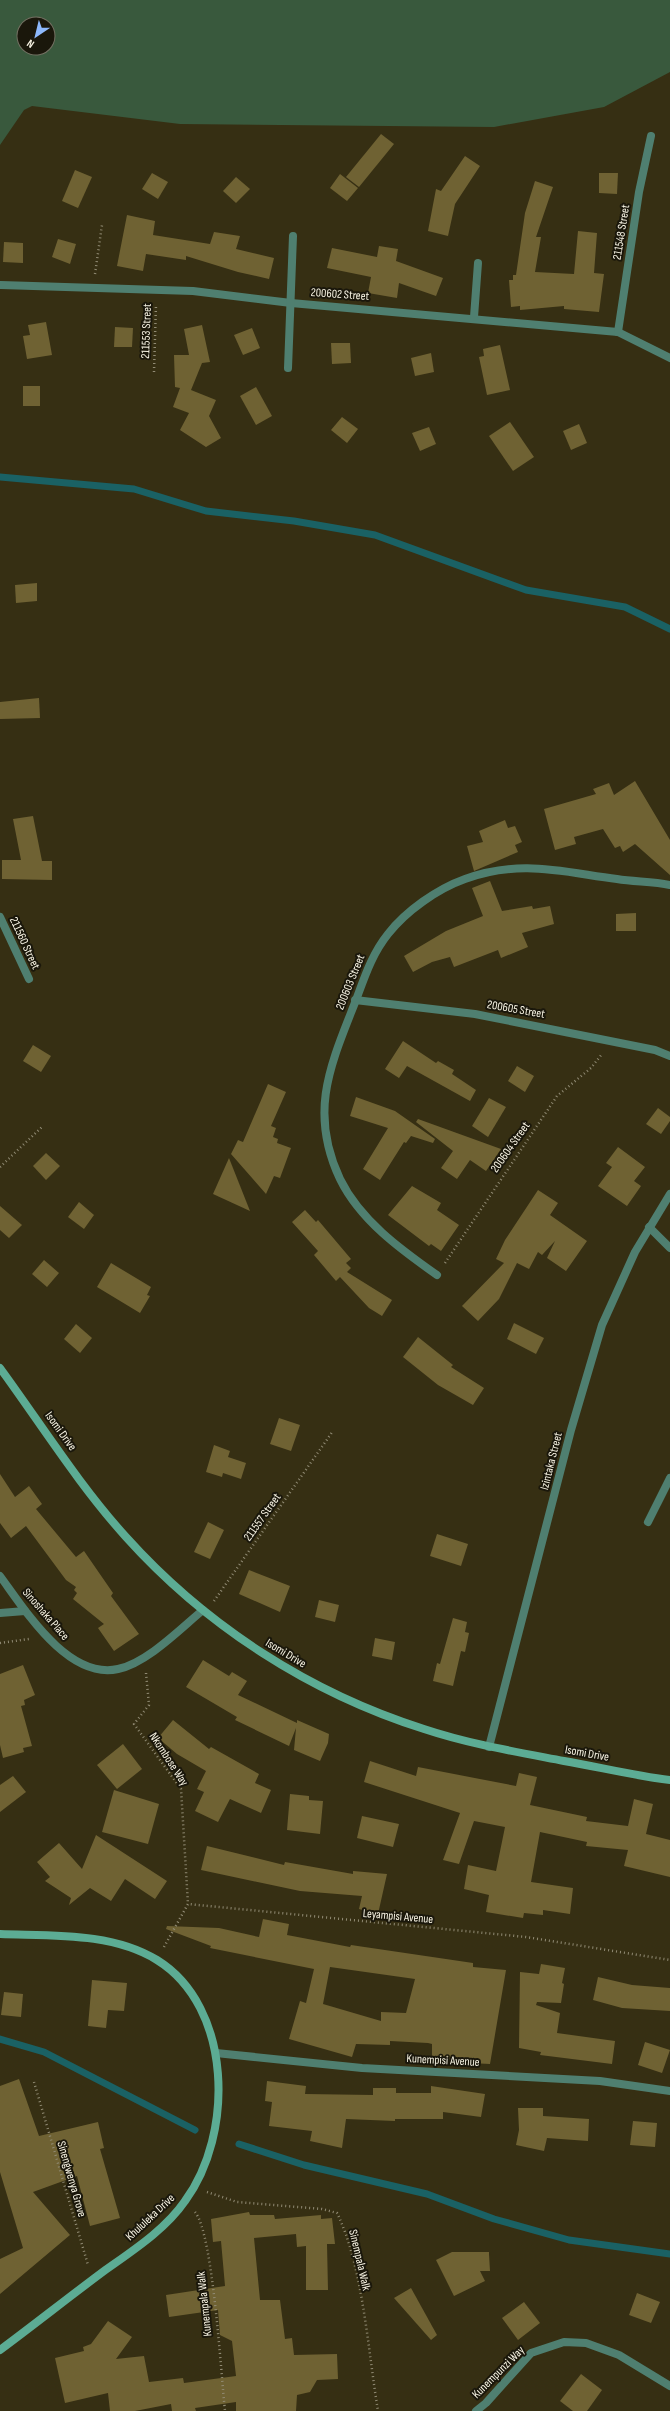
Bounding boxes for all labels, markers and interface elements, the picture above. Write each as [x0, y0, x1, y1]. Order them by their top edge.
north arrow [16, 16, 56, 56]
text: N [24, 37, 37, 51]
street label: 211548 Street [610, 203, 633, 261]
street label: 200602 Street [310, 285, 370, 304]
street label: 211553 Street [138, 303, 155, 359]
street label: 211560 Street [6, 915, 43, 972]
street label: 200603 Street [333, 952, 369, 1012]
street label: 200605 Street [486, 997, 546, 1022]
street label: 200604 Street [487, 1119, 534, 1176]
street label: Isomi Drive [41, 1409, 80, 1454]
street label: Izintaka Street [537, 1430, 566, 1491]
street label: 211557 Street [240, 1490, 285, 1544]
street label: Sinoshaka Place [19, 1585, 72, 1644]
street label: Isomi Drive [263, 1636, 309, 1671]
street label: Nkombose Way [146, 1730, 192, 1789]
street label: Isomi Drive [564, 1742, 610, 1765]
street label: Leyampisi Avenue [362, 1906, 434, 1927]
street label: Kunempisi Avenue [406, 2051, 480, 2070]
street label: Sinengwenya Grove [54, 2139, 90, 2219]
street label: Khululeka Drive [123, 2191, 178, 2244]
street label: Sinempala Walk [345, 2228, 374, 2293]
street label: Kunempala Walk [194, 2270, 215, 2337]
street label: Kunempunzi Way [469, 2343, 528, 2402]

